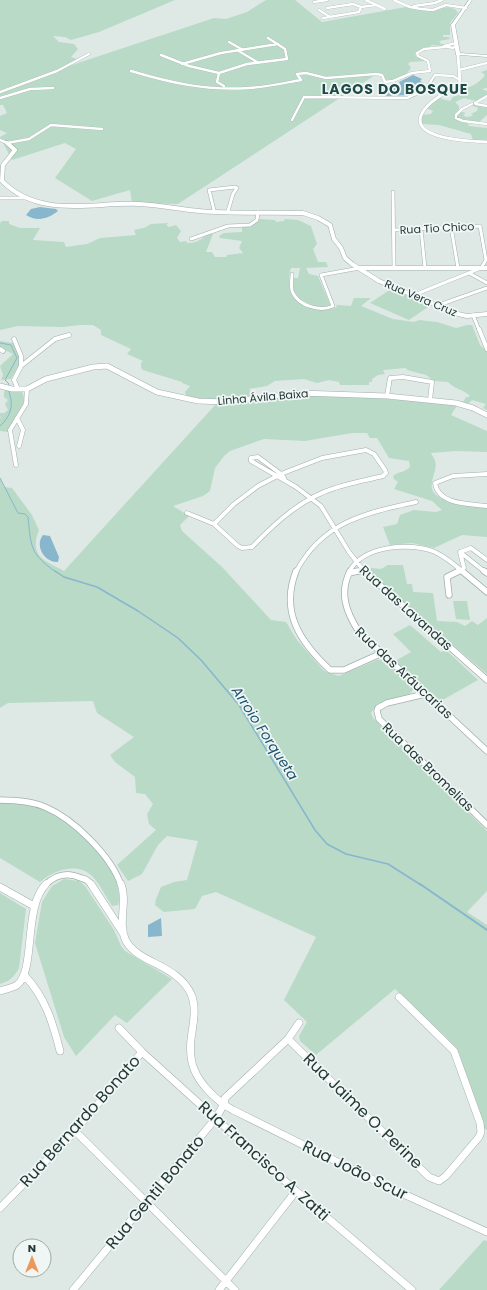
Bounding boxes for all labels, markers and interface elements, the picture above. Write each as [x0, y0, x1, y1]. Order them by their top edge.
district label: LAGOS DO BOSQUE [322, 79, 468, 99]
street label: Rua Tio Chico [399, 218, 475, 238]
street label: Rua Vera Cruz [382, 275, 460, 321]
street label: Linha Ávila Baixa [217, 385, 309, 409]
street label: Rua das Lavandas [355, 561, 457, 655]
street label: Rua das Aráucarias [351, 623, 457, 724]
water label: Arroio Forqueta [227, 681, 303, 784]
street label: Rua das Bromelias [378, 718, 478, 816]
street label: Rua Jaime O. Perine [298, 1048, 428, 1174]
street label: Rua Bernardo Bonato [14, 1050, 146, 1192]
street label: Rua Francisco A. Zatti [193, 1096, 335, 1226]
street label: Rua Gentil Bonato [100, 1130, 210, 1254]
street label: Rua João Scur [299, 1135, 411, 1205]
north arrow [12, 1238, 52, 1278]
text: N [28, 1240, 36, 1256]

